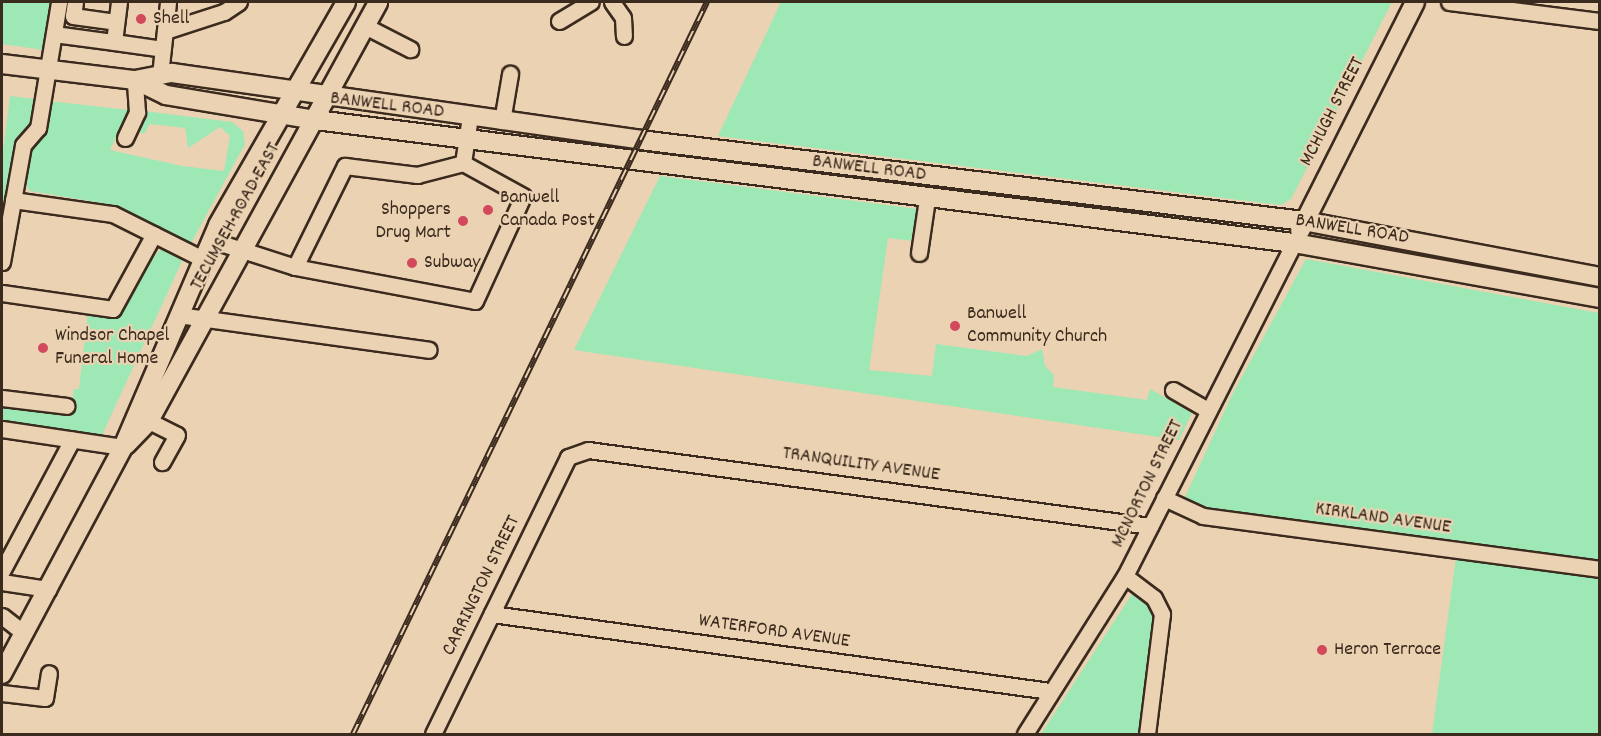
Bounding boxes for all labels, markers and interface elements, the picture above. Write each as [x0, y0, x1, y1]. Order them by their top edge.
place label: Shell [153, 7, 189, 31]
marker: Shell [134, 12, 148, 26]
street label: MCHUGH STREET [1295, 53, 1371, 171]
street label: BANWELL ROAD [329, 87, 445, 125]
street label: TECUMSEH ROAD EAST [186, 139, 286, 295]
street label: BANWELL ROAD [811, 150, 927, 188]
place label: Banwell Canada Post [500, 186, 595, 233]
place label: Shoppers Drug Mart [375, 198, 451, 245]
marker: Banwell Canada Post [481, 203, 495, 217]
street label: BANWELL ROAD [1294, 209, 1410, 251]
marker: Shoppers Drug Mart [456, 214, 470, 228]
place label: Subway [424, 251, 480, 275]
marker: Subway [405, 256, 419, 270]
place label: Banwell Community Church [967, 302, 1107, 349]
marker: Banwell Community Church [948, 319, 962, 333]
place label: Windsor Chapel Funeral Home [55, 324, 169, 371]
marker: Windsor Chapel Funeral Home [36, 341, 50, 355]
street label: MCNORTON STREET [1107, 416, 1189, 552]
street label: TRANQUILITY AVENUE [781, 442, 941, 488]
street label: KIRKLAND AVENUE [1314, 498, 1452, 540]
street label: CARRINGTON STREET [438, 512, 526, 660]
street label: WATERFORD AVENUE [697, 610, 851, 654]
place label: Heron Terrace [1334, 638, 1441, 662]
marker: Heron Terrace [1315, 643, 1329, 657]

